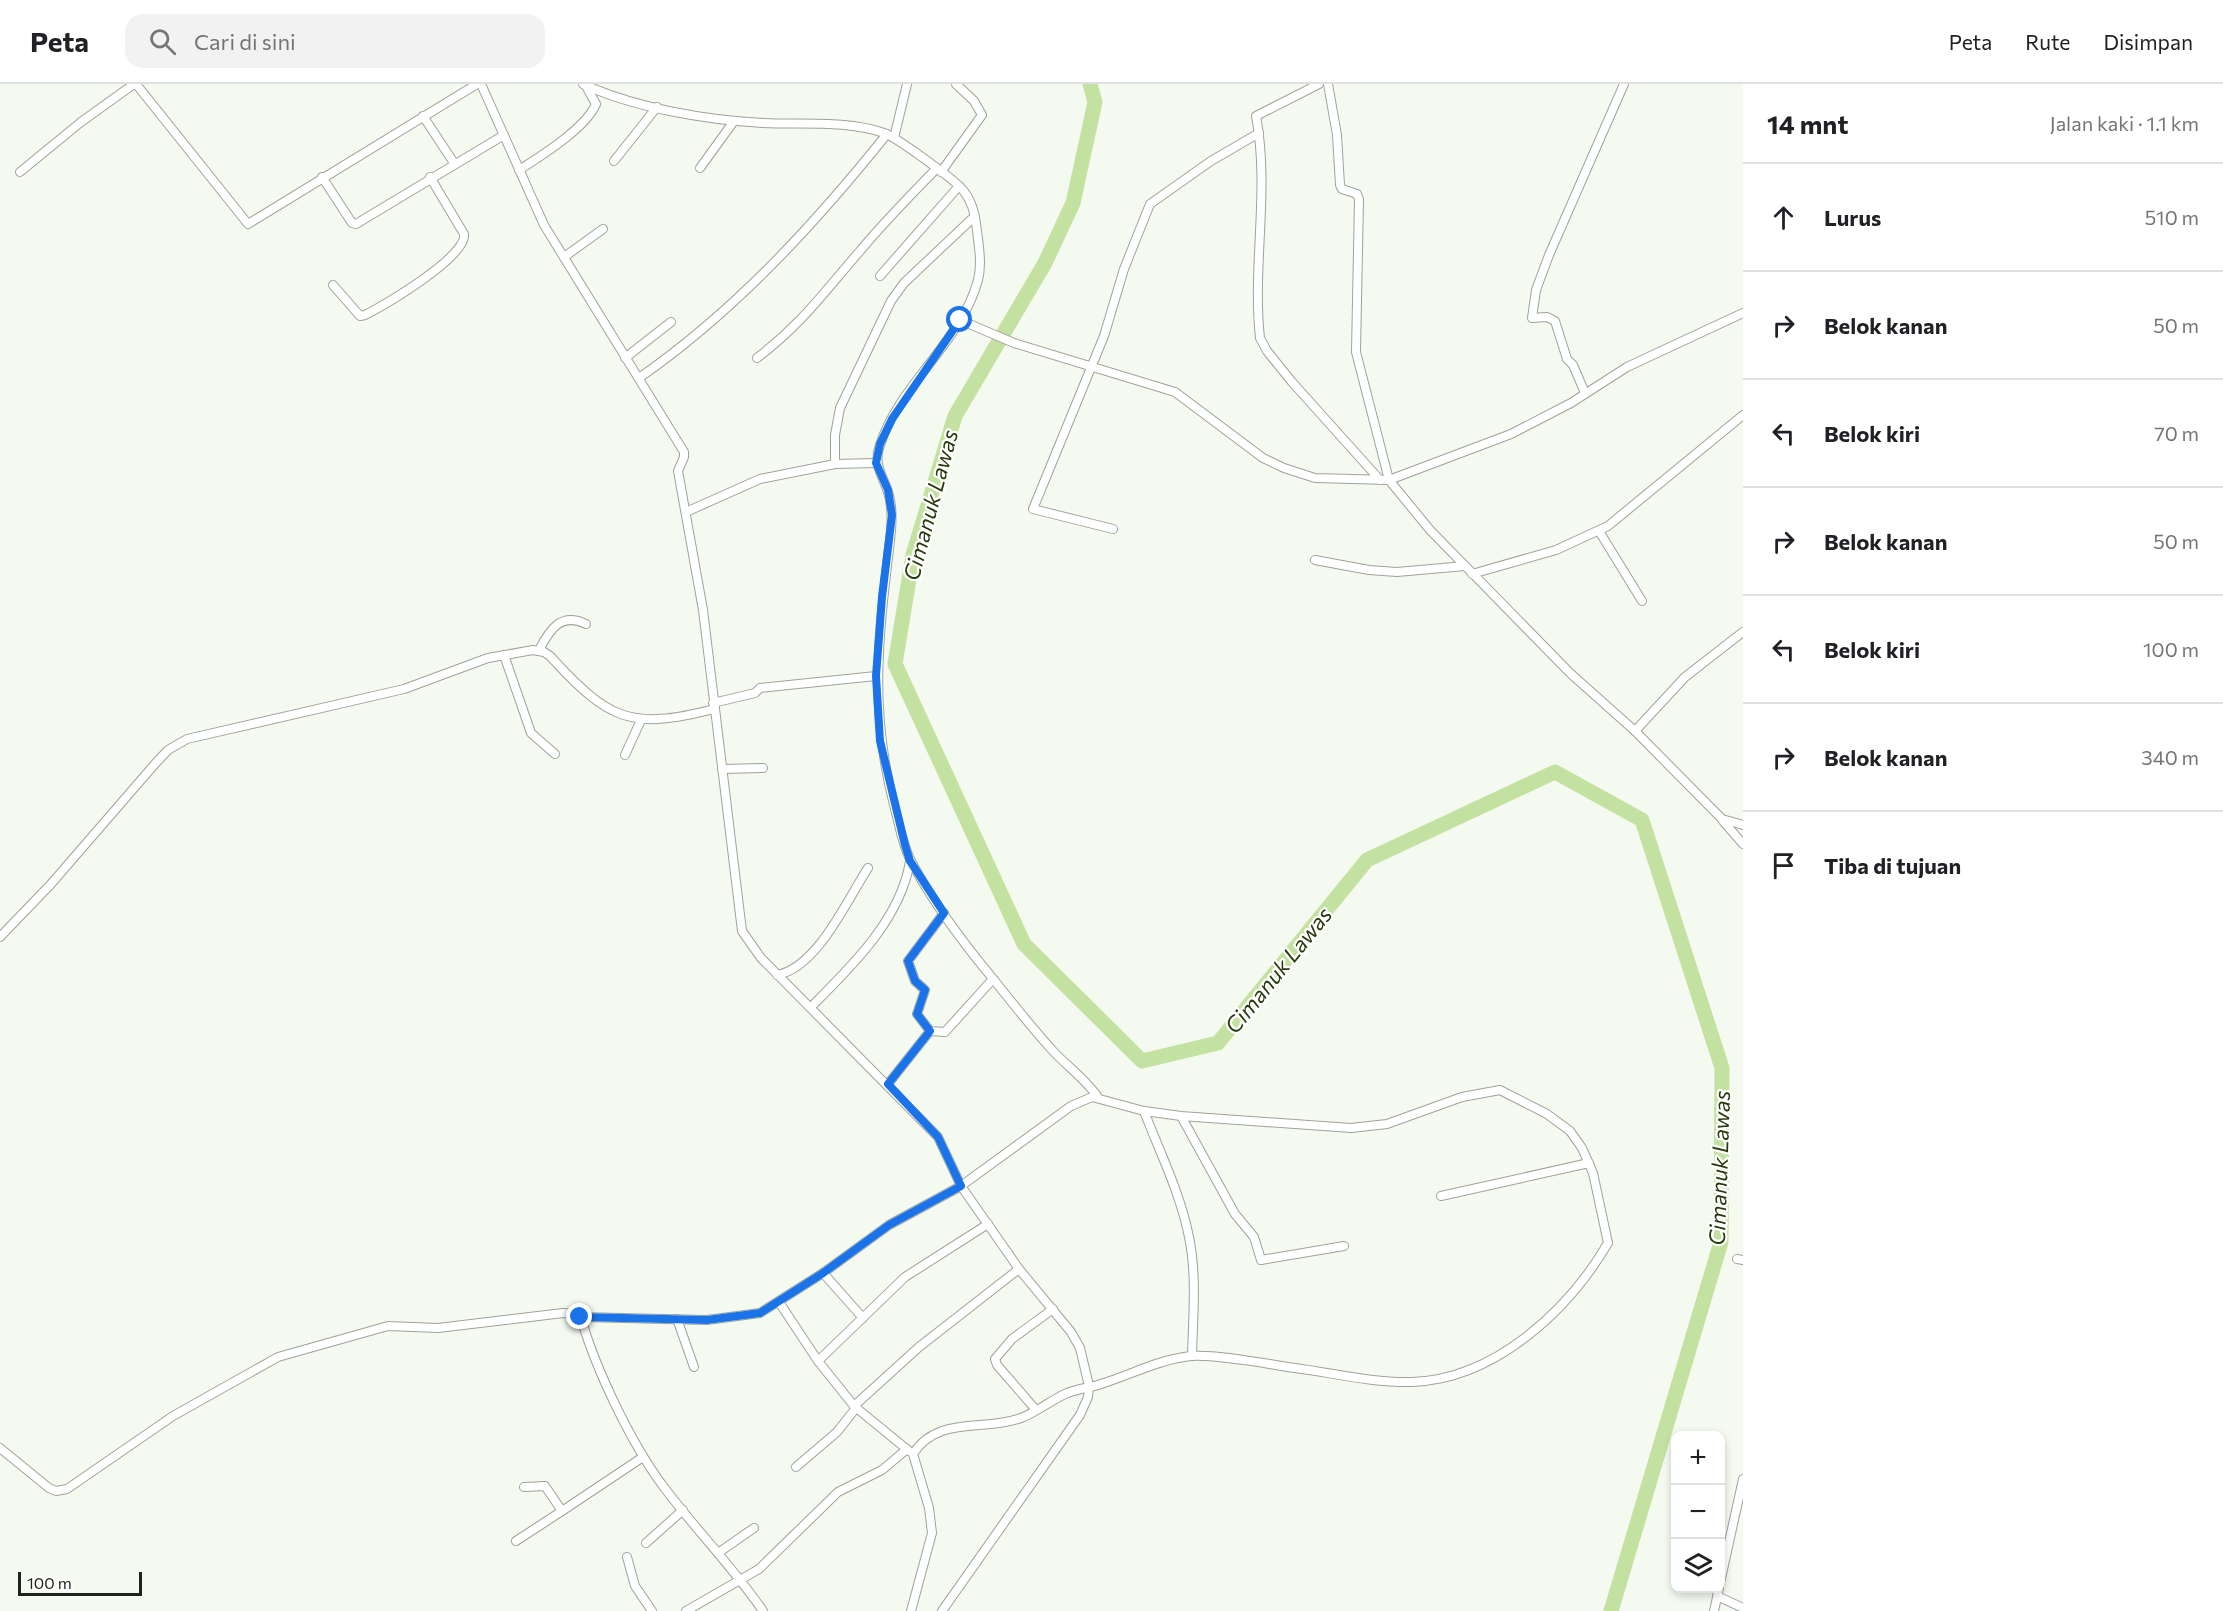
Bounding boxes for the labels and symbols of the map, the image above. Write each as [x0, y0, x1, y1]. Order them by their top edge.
route start [946, 306, 972, 332]
water label: Cimanuk Lawas [897, 427, 963, 583]
water label: Cimanuk Lawas [1219, 901, 1337, 1039]
water label: Cimanuk Lawas [1703, 1090, 1735, 1246]
route end [566, 1303, 592, 1329]
scale bar [18, 1569, 142, 1596]

